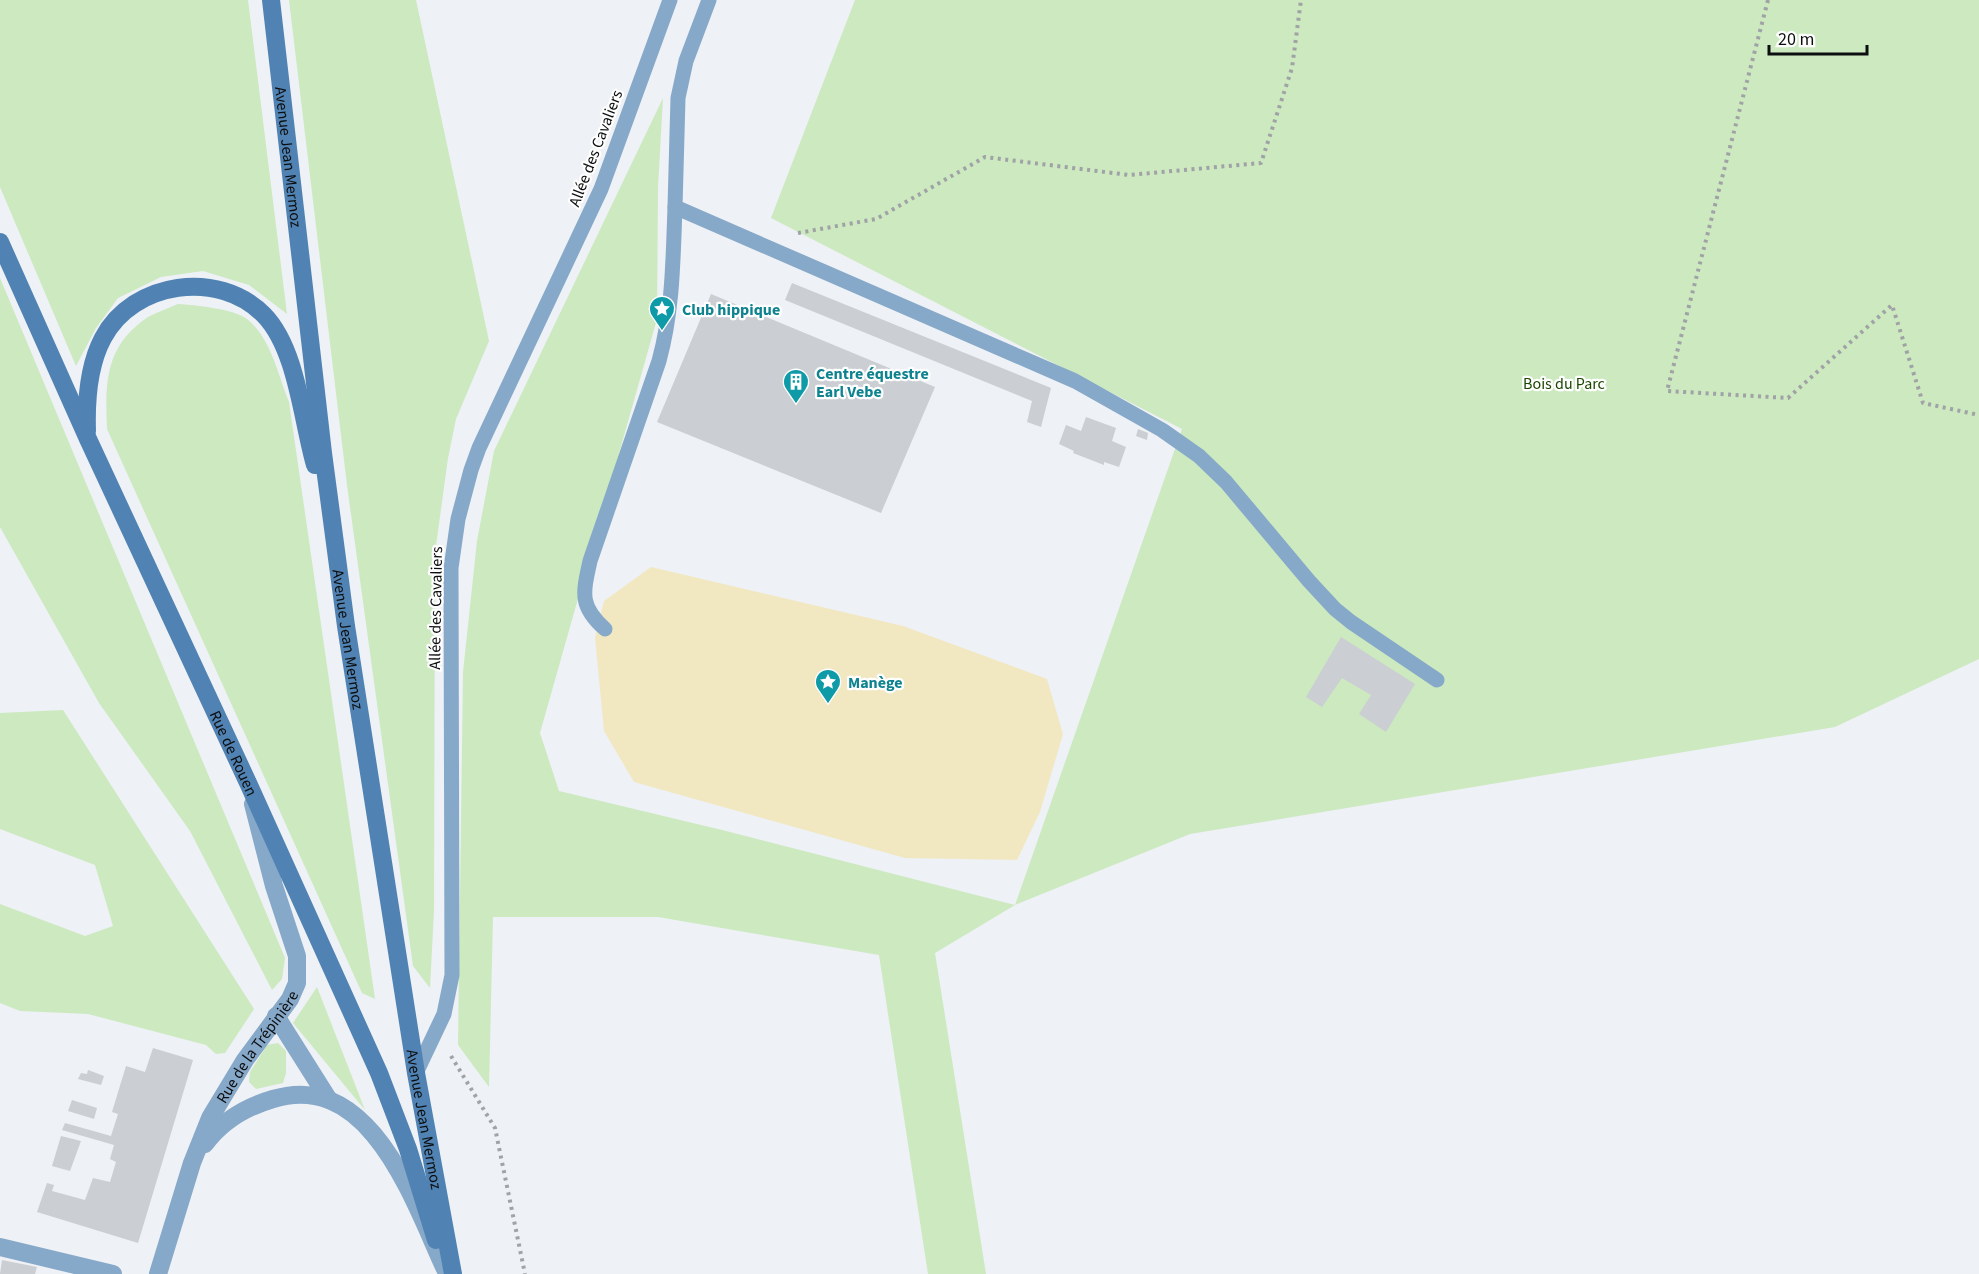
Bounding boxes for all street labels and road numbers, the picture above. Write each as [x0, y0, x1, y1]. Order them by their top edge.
street label: Avenue Jean Mermoz [269, 85, 307, 229]
street label: Allée des Cavaliers [564, 87, 628, 210]
street label: Allée des Cavaliers [424, 546, 448, 670]
street label: Avenue Jean Mermoz [327, 568, 369, 711]
street label: Rue de Rouen [204, 707, 262, 800]
street label: Rue de la Trépinière [211, 988, 304, 1108]
street label: Avenue Jean Mermoz [400, 1048, 447, 1191]

